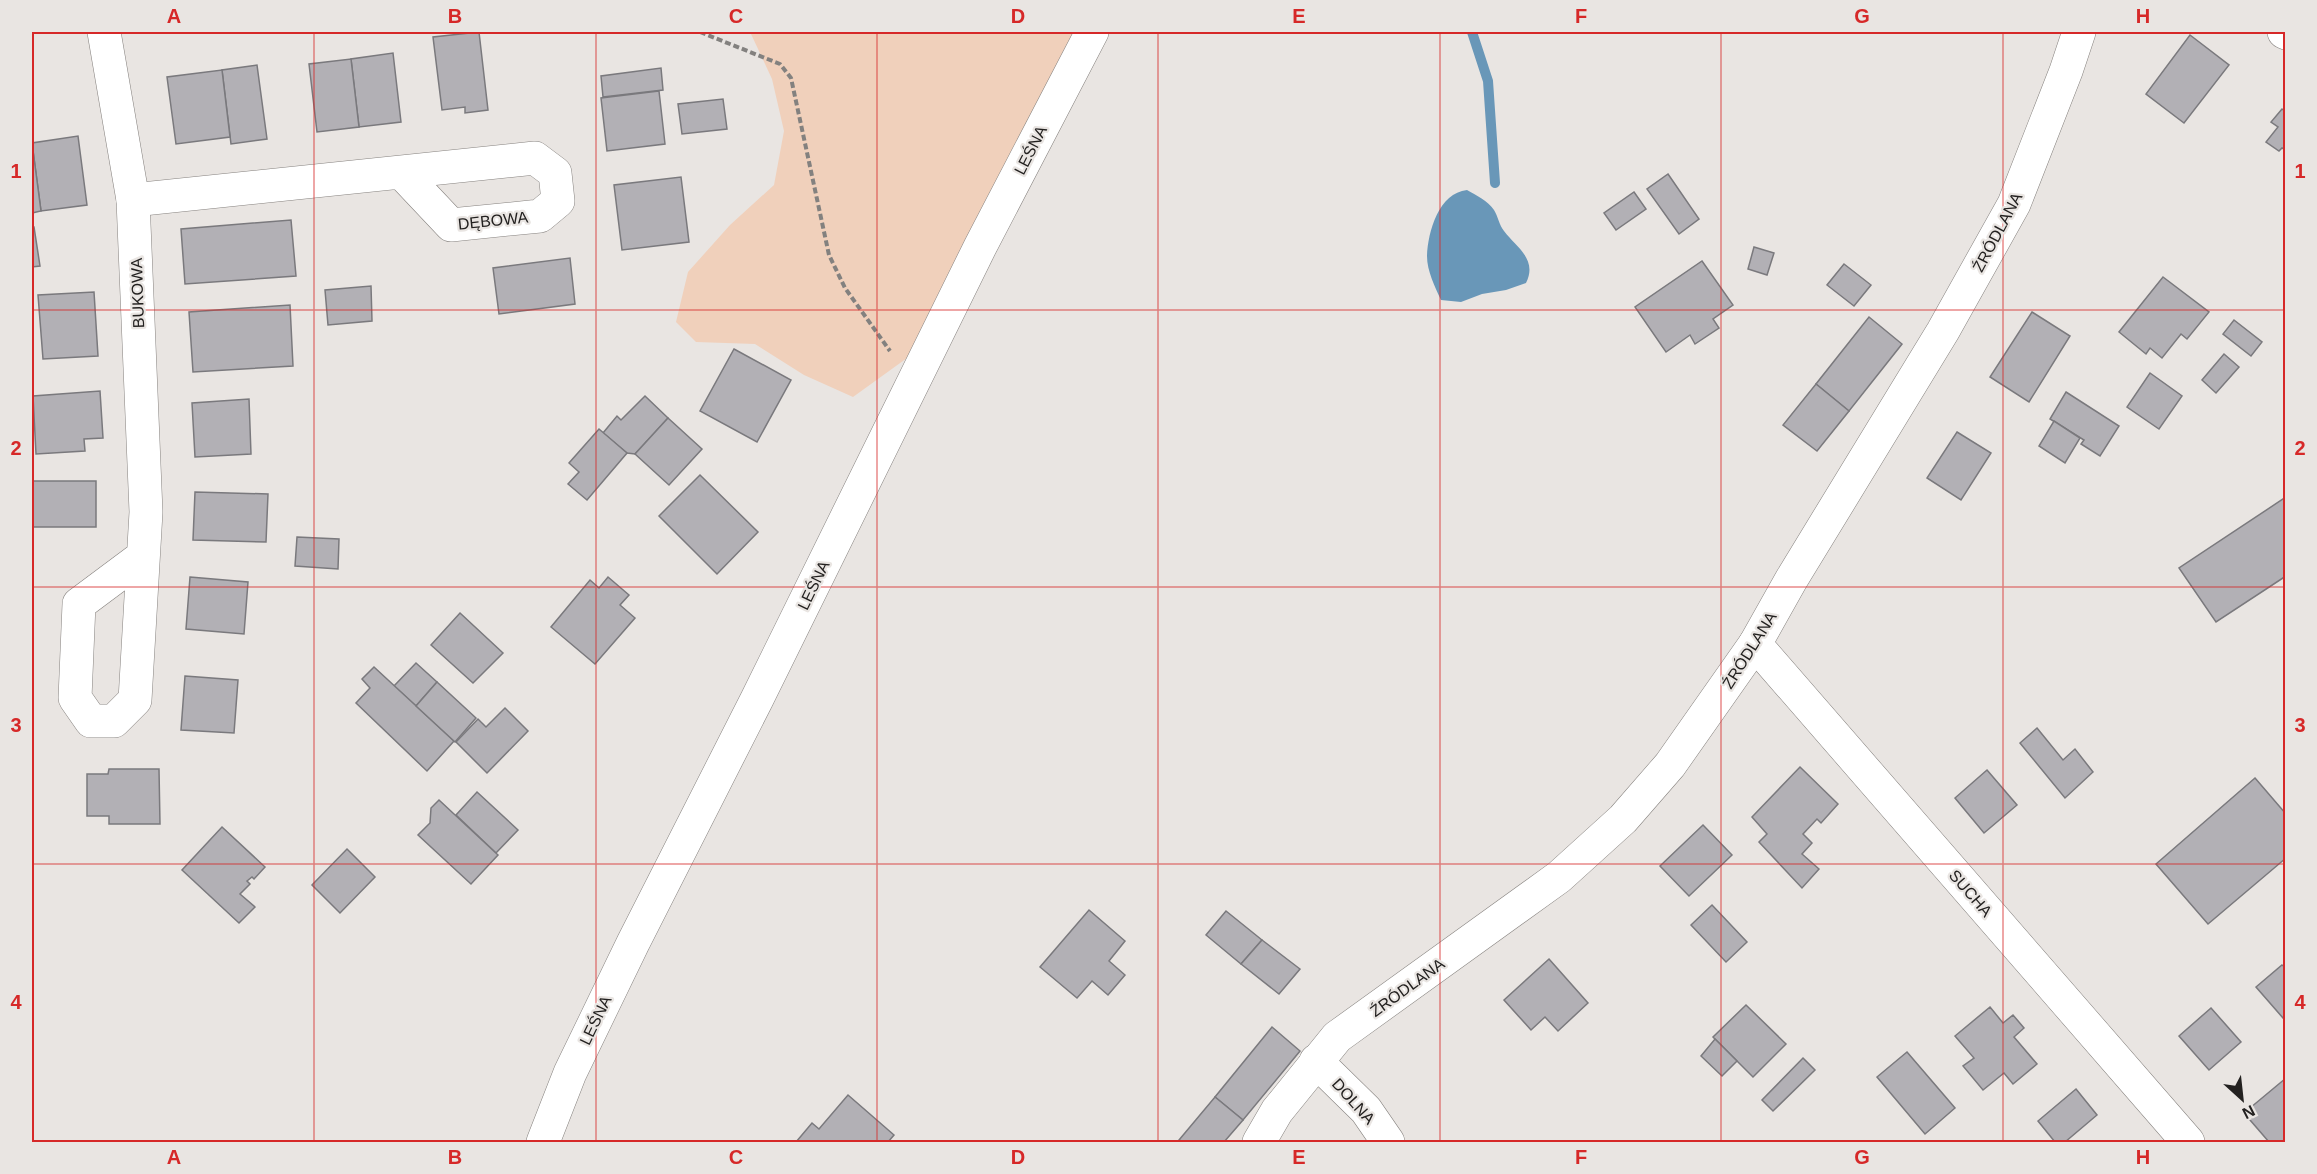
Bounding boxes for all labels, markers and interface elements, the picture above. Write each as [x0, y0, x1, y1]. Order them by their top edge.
text: A [167, 5, 181, 27]
text: B [448, 5, 462, 27]
text: C [729, 5, 743, 27]
text: D [1011, 5, 1025, 27]
text: E [1292, 5, 1306, 27]
text: F [1575, 5, 1587, 27]
text: G [1854, 5, 1870, 27]
text: H [2136, 5, 2150, 27]
street label: LEŚNA [1010, 122, 1050, 177]
text: 1 [10, 160, 22, 182]
text: 1 [2294, 160, 2306, 182]
street label: ŹRÓDLANA [1969, 189, 2026, 275]
street label: DĘBOWA [457, 208, 529, 233]
street label: BUKOWA [128, 257, 147, 329]
text: 2 [10, 437, 22, 459]
text: 2 [2294, 437, 2306, 459]
street label: LEŚNA [793, 557, 833, 613]
street label: ŹRÓDLANA [1718, 608, 1780, 692]
text: 3 [10, 714, 22, 736]
text: 3 [2294, 714, 2306, 736]
street label: SUCHA [1946, 867, 1996, 920]
street label: ŹRÓDLANA [1366, 954, 1448, 1020]
text: 4 [10, 991, 22, 1013]
text: 4 [2294, 991, 2306, 1013]
street label: LEŚNA [575, 992, 615, 1048]
north arrow [2212, 1069, 2272, 1129]
street label: DOLNA [1329, 1075, 1379, 1128]
text: N [2240, 1102, 2258, 1122]
text: A [167, 1146, 181, 1168]
text: B [448, 1146, 462, 1168]
text: C [729, 1146, 743, 1168]
text: D [1011, 1146, 1025, 1168]
text: E [1292, 1146, 1306, 1168]
text: F [1575, 1146, 1587, 1168]
text: G [1854, 1146, 1870, 1168]
text: H [2136, 1146, 2150, 1168]

